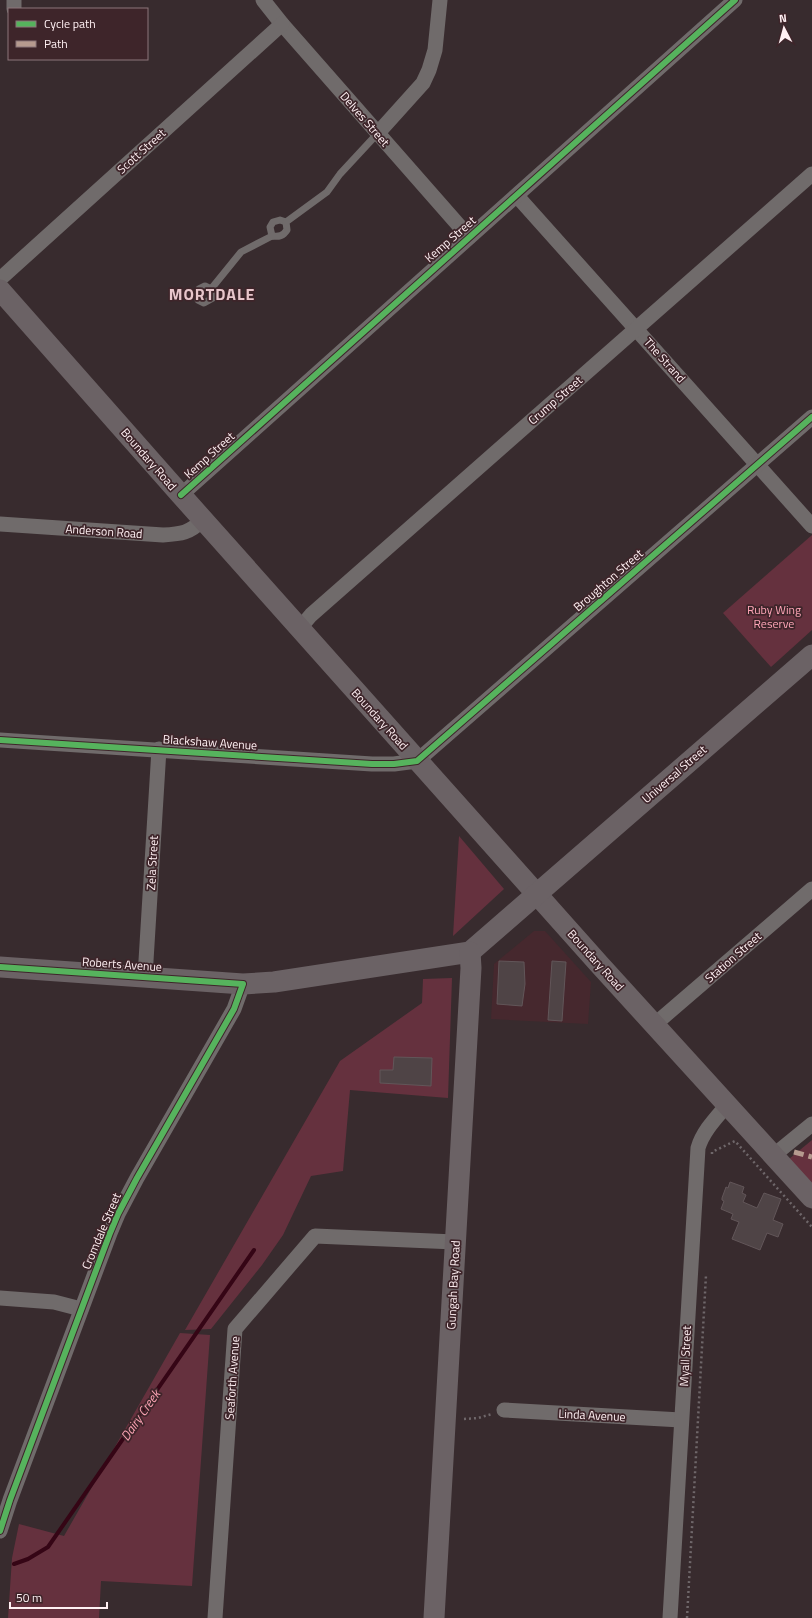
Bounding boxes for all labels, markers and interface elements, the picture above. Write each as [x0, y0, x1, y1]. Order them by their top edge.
legend [8, 8, 148, 60]
north arrow [764, 8, 804, 48]
text: N [778, 10, 788, 26]
text: Cycle path [44, 14, 96, 33]
text: Path [44, 34, 68, 53]
street label: Delves Street [336, 87, 395, 151]
street label: Scott Street [112, 123, 170, 178]
street label: Kemp Street [420, 211, 480, 267]
district label: MORTDALE [169, 282, 255, 306]
street label: The Strand [640, 333, 690, 387]
street label: Crump Street [524, 370, 587, 429]
street label: Boundary Road [116, 424, 182, 494]
street label: Kemp Street [179, 426, 239, 483]
street label: Anderson Road [65, 519, 143, 543]
street label: Broughton Street [569, 544, 648, 616]
park label: Ruby Wing Reserve [747, 600, 801, 633]
street label: Boundary Road [347, 684, 413, 754]
street label: Blackshaw Avenue [162, 729, 258, 755]
street label: Universal Street [637, 740, 711, 808]
street label: Zela Street [141, 834, 163, 891]
street label: Boundary Road [563, 925, 629, 995]
street label: Station Street [700, 926, 766, 987]
street label: Roberts Avenue [81, 952, 163, 976]
street label: Cromdale Street [76, 1189, 126, 1272]
street label: Gungah Bay Road [441, 1240, 465, 1330]
street label: Myall Street [674, 1324, 696, 1387]
street label: Seaforth Avenue [220, 1336, 244, 1420]
water label: Dairy Creek [115, 1384, 166, 1445]
street label: Linda Avenue [558, 1404, 626, 1426]
scale bar [10, 1584, 107, 1610]
text: 50 m [16, 1588, 42, 1607]

